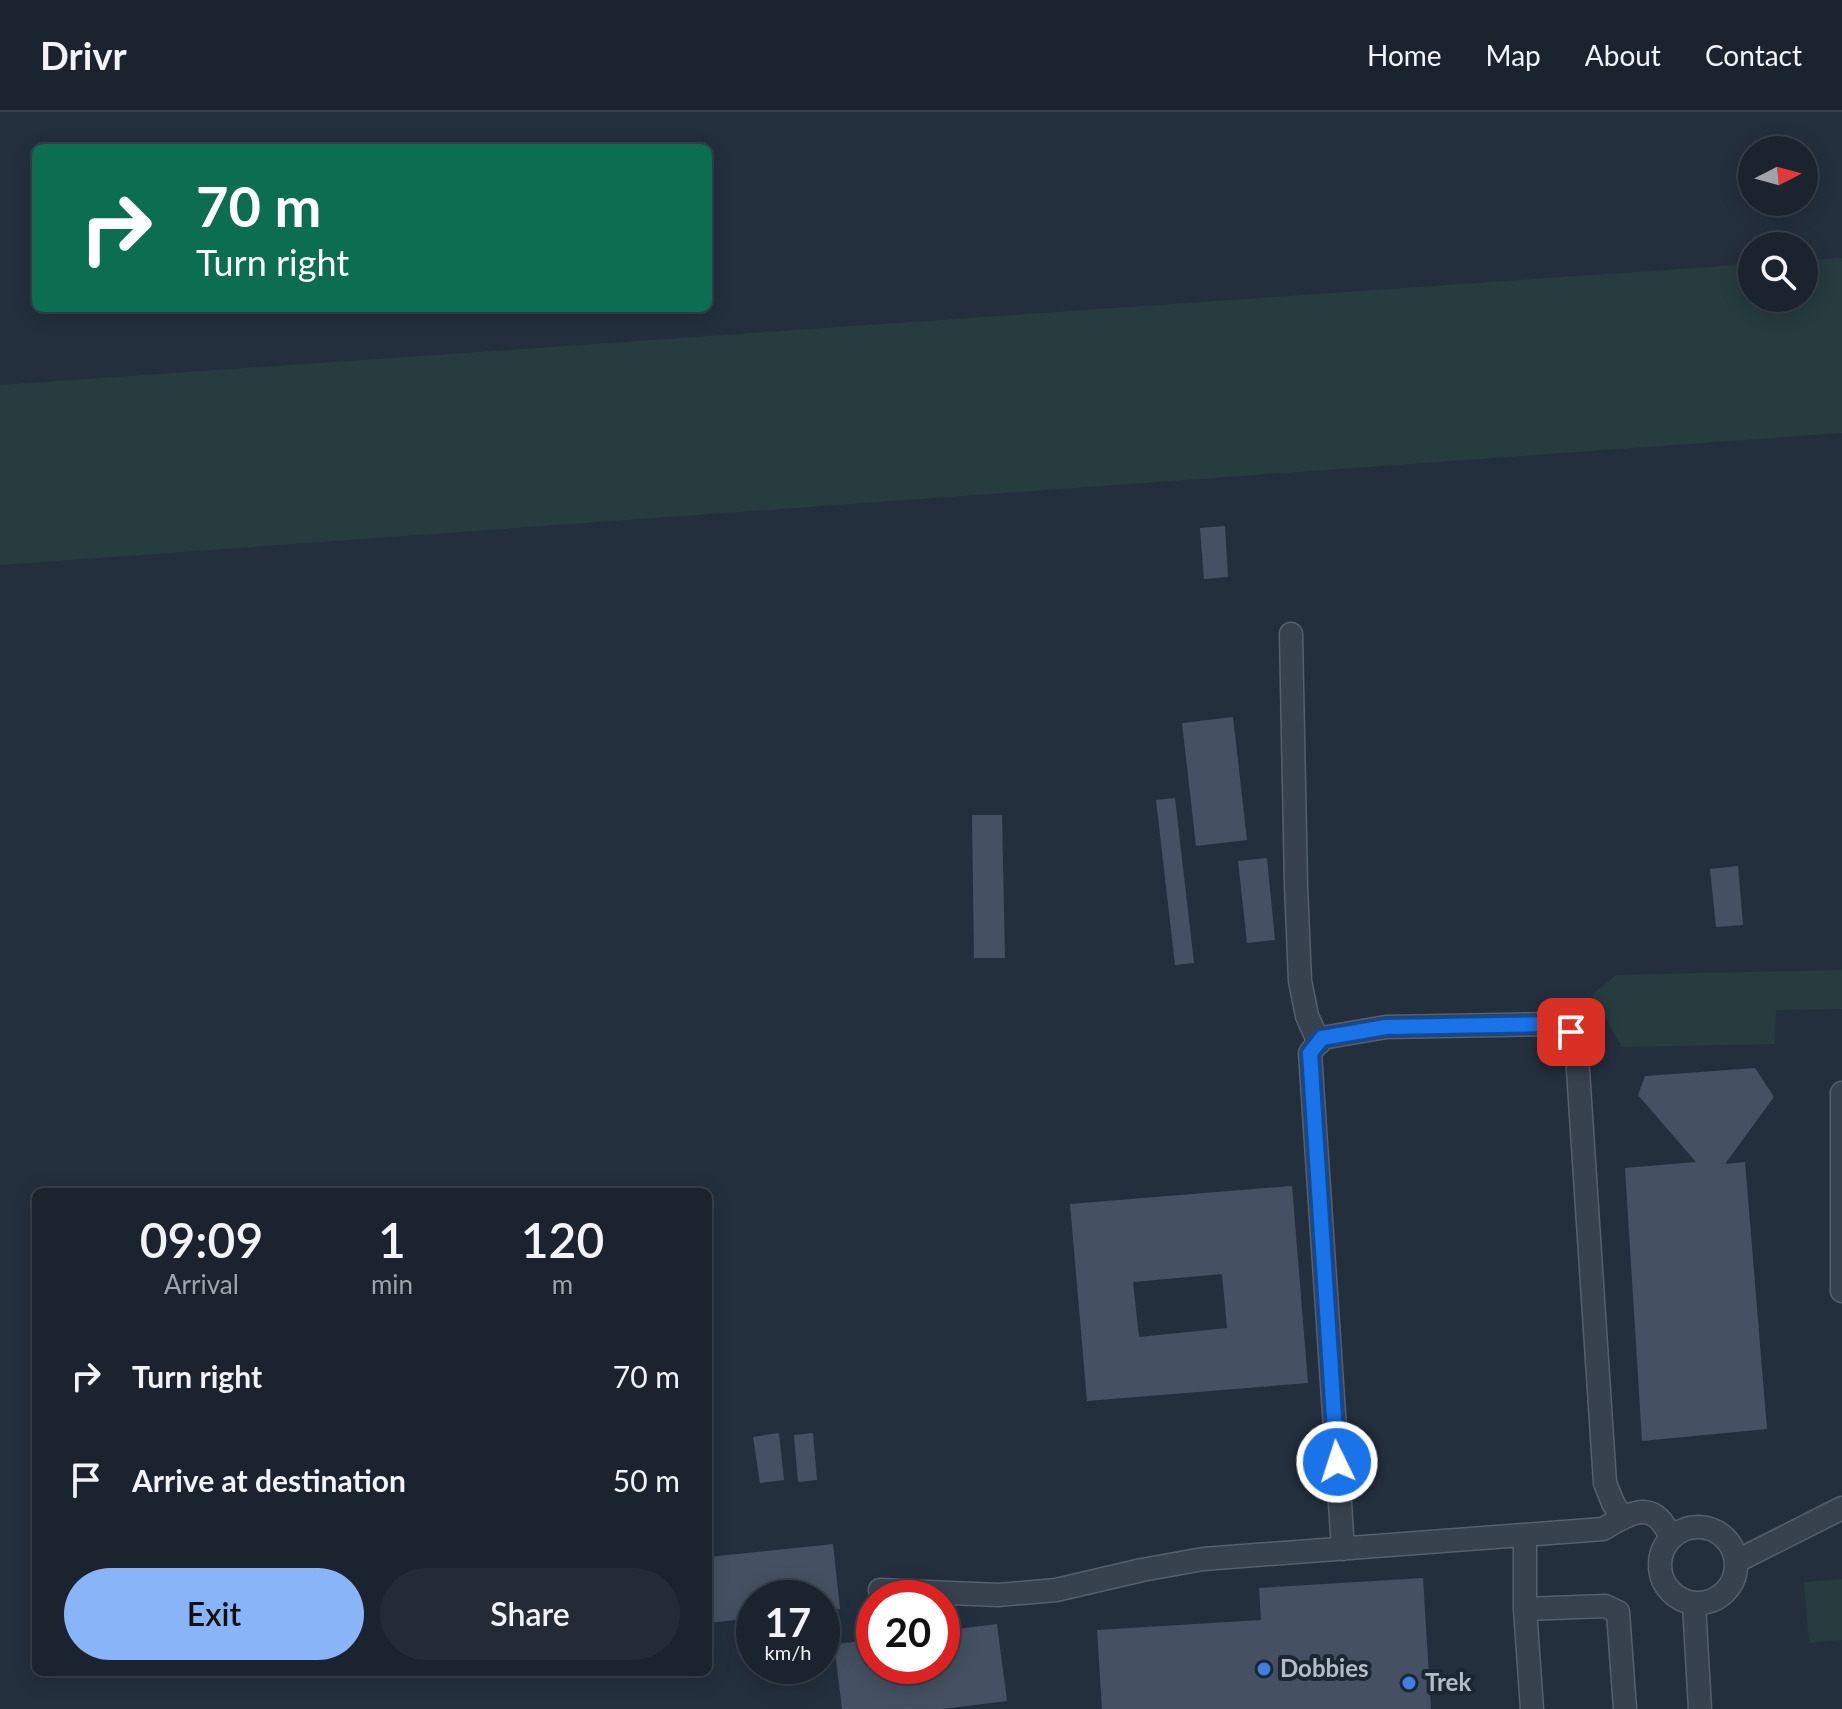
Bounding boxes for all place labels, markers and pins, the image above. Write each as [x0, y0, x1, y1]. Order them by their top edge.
pin [1537, 998, 1605, 1066]
place label: Dobbies [1280, 1653, 1369, 1682]
marker: Dobbies [1255, 1660, 1273, 1678]
place label: Trek [1425, 1667, 1471, 1696]
marker: Trek [1400, 1674, 1418, 1692]

